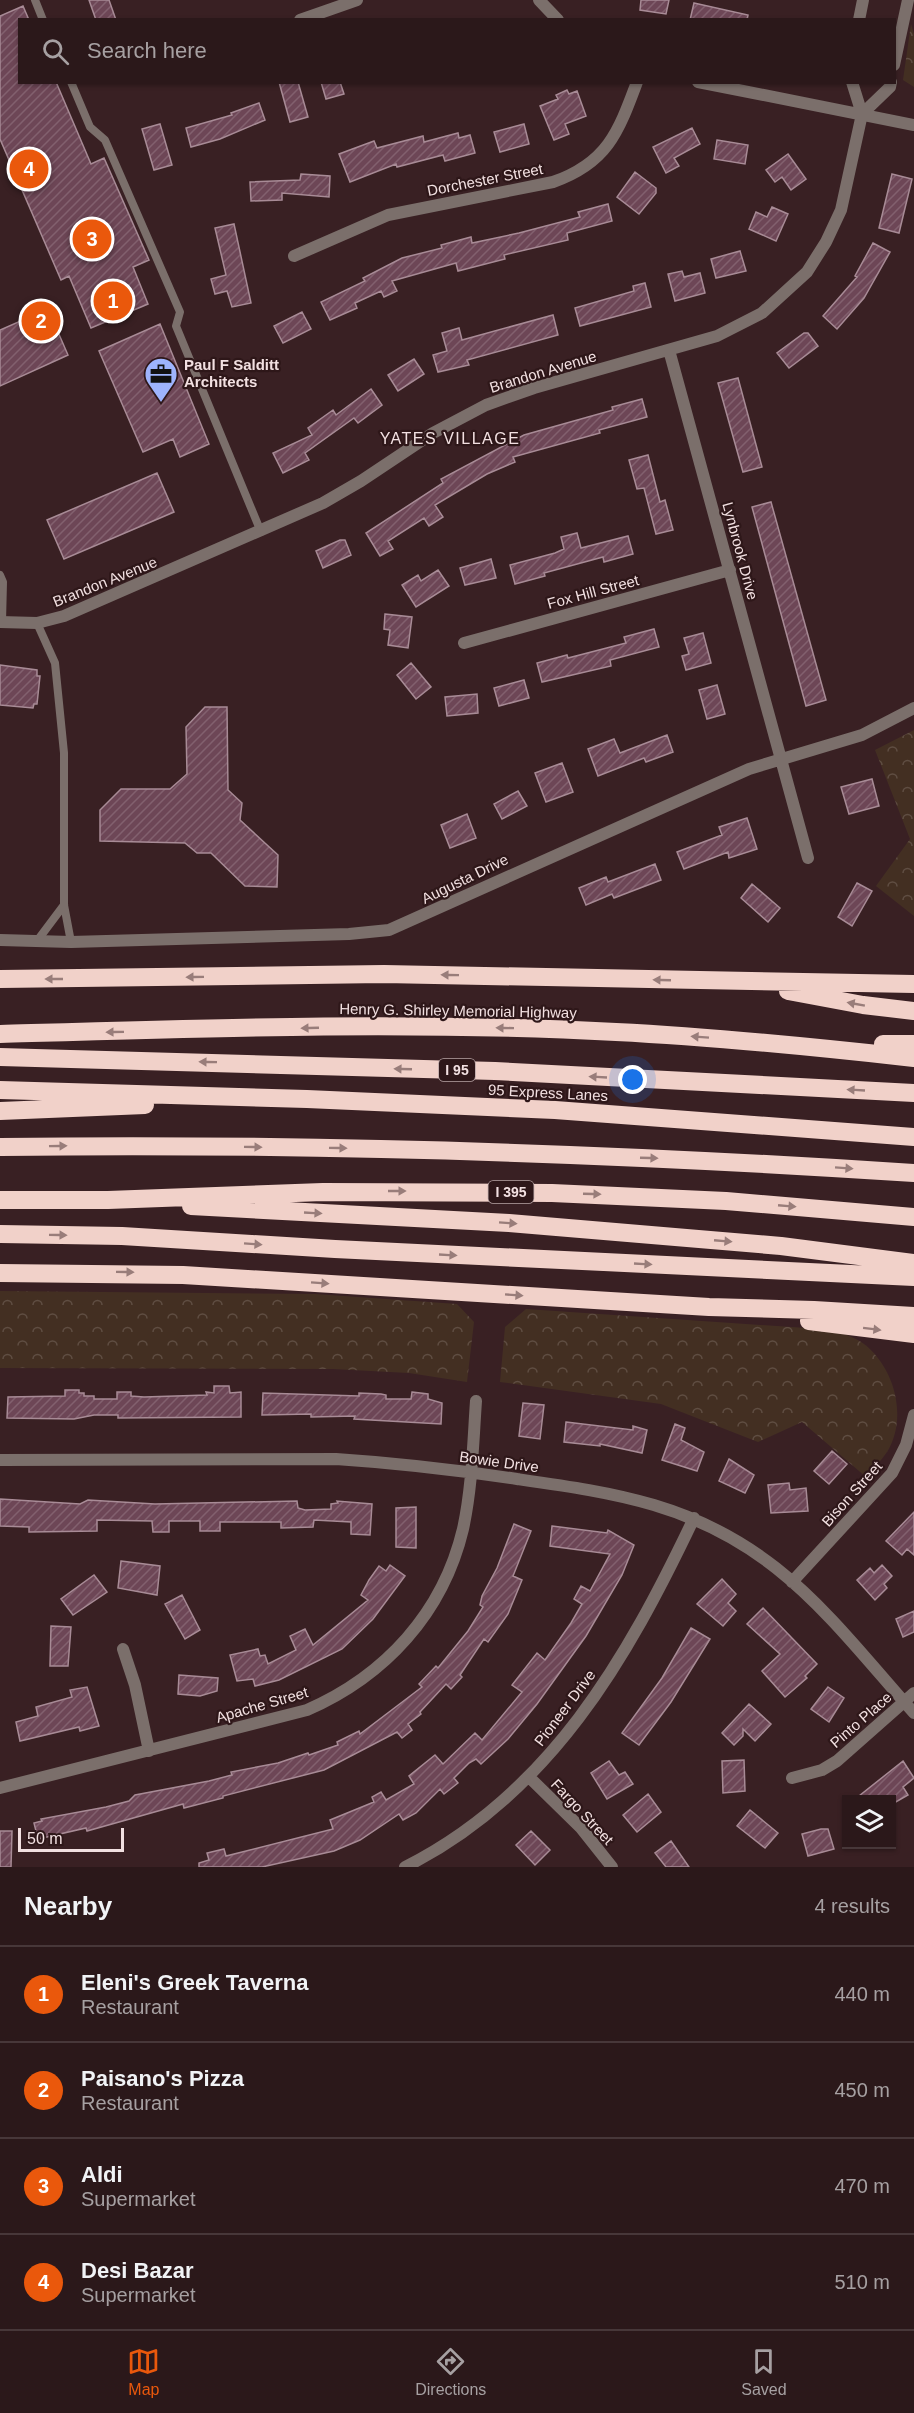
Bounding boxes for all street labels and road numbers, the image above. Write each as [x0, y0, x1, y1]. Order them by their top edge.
street label: Dorchester Street [426, 160, 545, 199]
street label: Brandon Avenue [487, 347, 598, 396]
street label: Lynbrook Drive [719, 500, 762, 602]
street label: Brandon Avenue [50, 553, 159, 610]
street label: Fox Hill Street [545, 571, 641, 612]
street label: Augusta Drive [419, 850, 511, 907]
street label: Henry G. Shirley Memorial Highway [339, 1000, 577, 1021]
road number: I 95 [439, 1059, 475, 1081]
street label: 95 Express Lanes [488, 1081, 608, 1104]
road number: I 395 [488, 1181, 534, 1203]
street label: Bowie Drive [458, 1448, 540, 1475]
street label: Bison Street [818, 1457, 886, 1530]
street label: Pioneer Drive [530, 1666, 599, 1749]
street label: Apache Street [214, 1683, 311, 1726]
street label: Pinto Place [826, 1688, 895, 1751]
street label: Fargo Street [548, 1775, 618, 1849]

